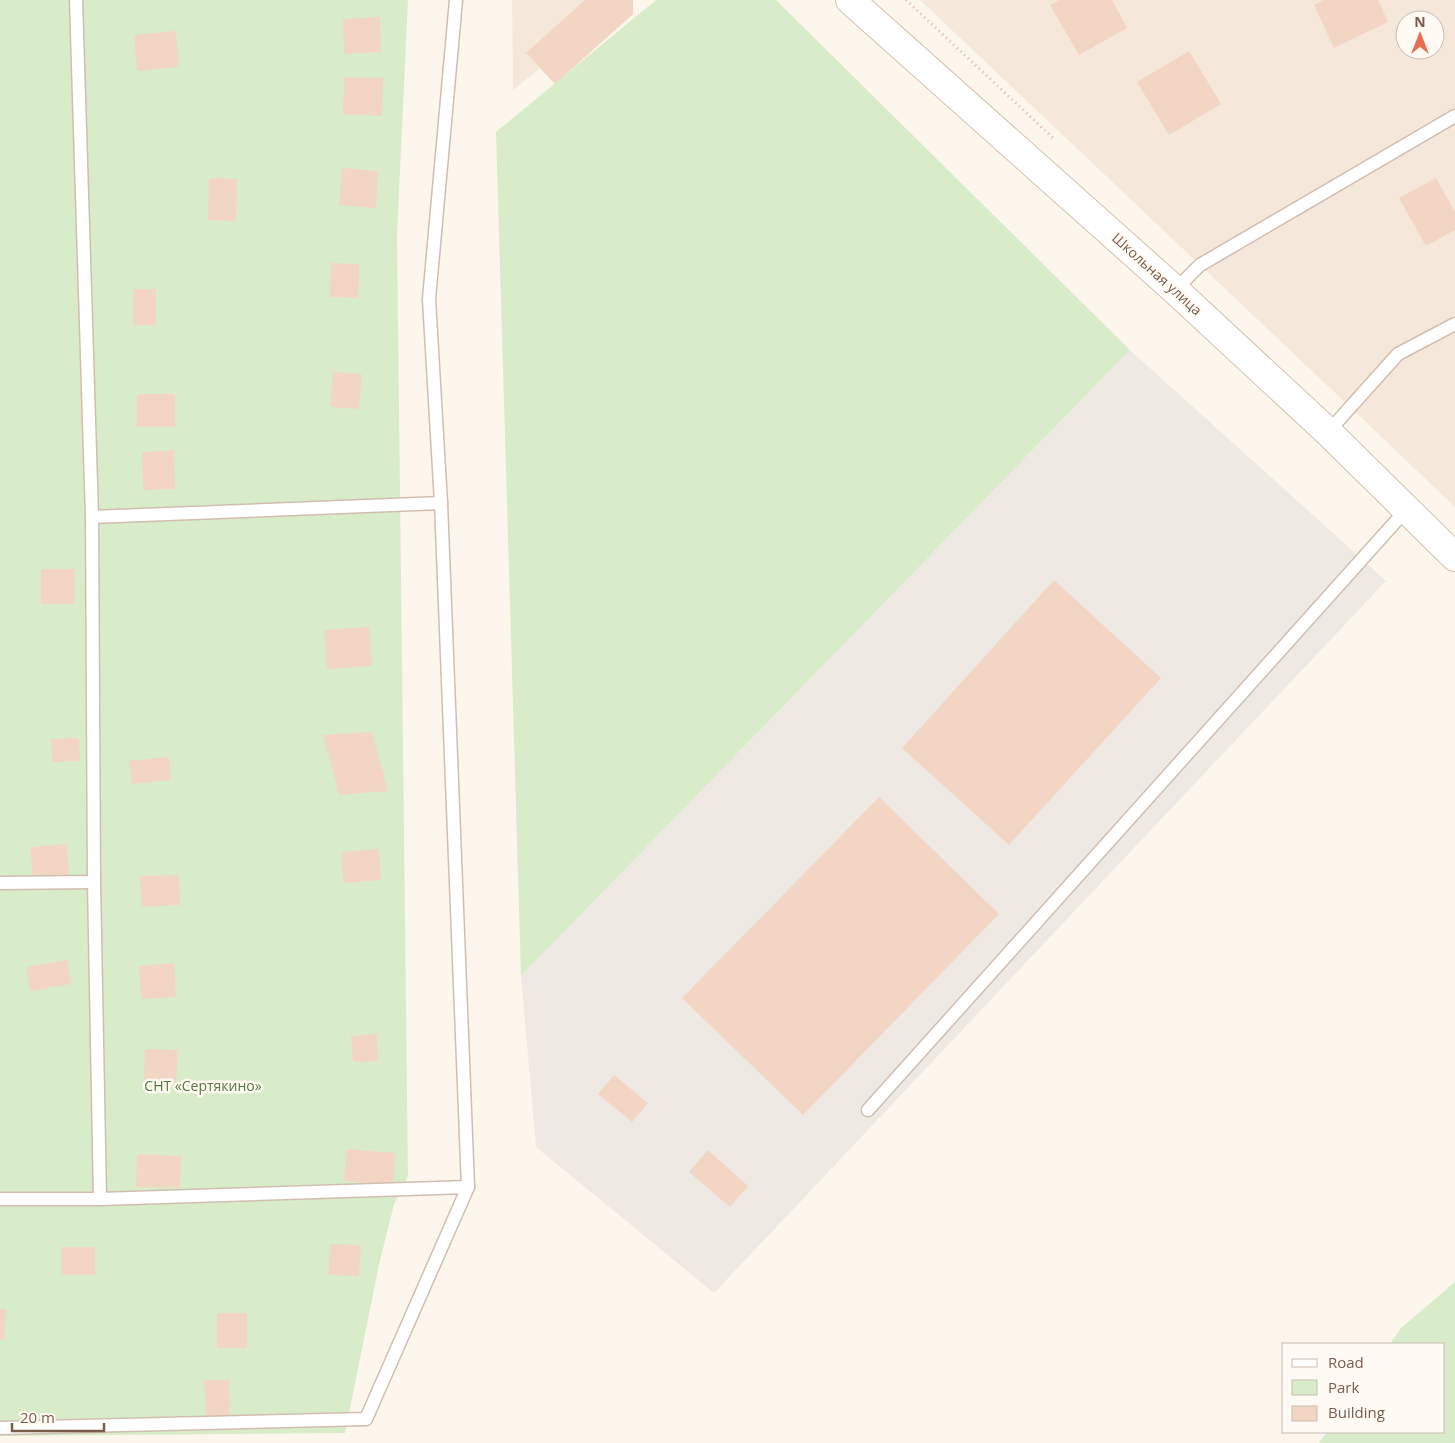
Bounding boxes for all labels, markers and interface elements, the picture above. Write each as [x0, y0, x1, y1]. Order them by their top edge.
north arrow [1395, 10, 1445, 60]
text: N [1414, 12, 1426, 31]
street label: Школьная улица [1108, 228, 1206, 319]
park label: СНТ «Сертякино» [144, 1076, 262, 1095]
legend [1282, 1343, 1445, 1433]
text: Road [1328, 1352, 1364, 1372]
text: Park [1328, 1377, 1359, 1397]
scale bar [12, 1400, 105, 1432]
text: Building [1328, 1402, 1385, 1422]
text: 20 m [20, 1407, 55, 1427]

